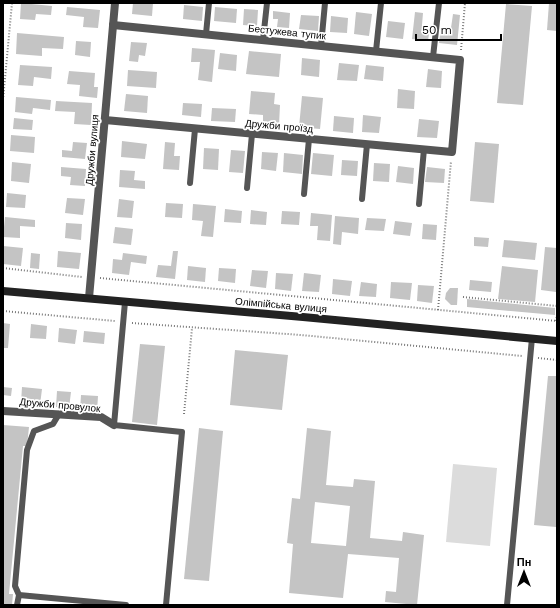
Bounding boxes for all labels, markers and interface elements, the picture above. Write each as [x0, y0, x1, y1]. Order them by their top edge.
scale bar [416, 16, 501, 42]
street label: Бестужева тупик [247, 22, 327, 42]
text: 50 m [422, 23, 452, 37]
street label: Дружби вулиця [83, 114, 101, 186]
street label: Дружби проїзд [244, 118, 314, 134]
street label: Олімпійська вулиця [235, 296, 327, 314]
street label: Дружби провулок [19, 396, 102, 414]
north arrow [504, 552, 544, 592]
text: Пн [517, 556, 531, 569]

